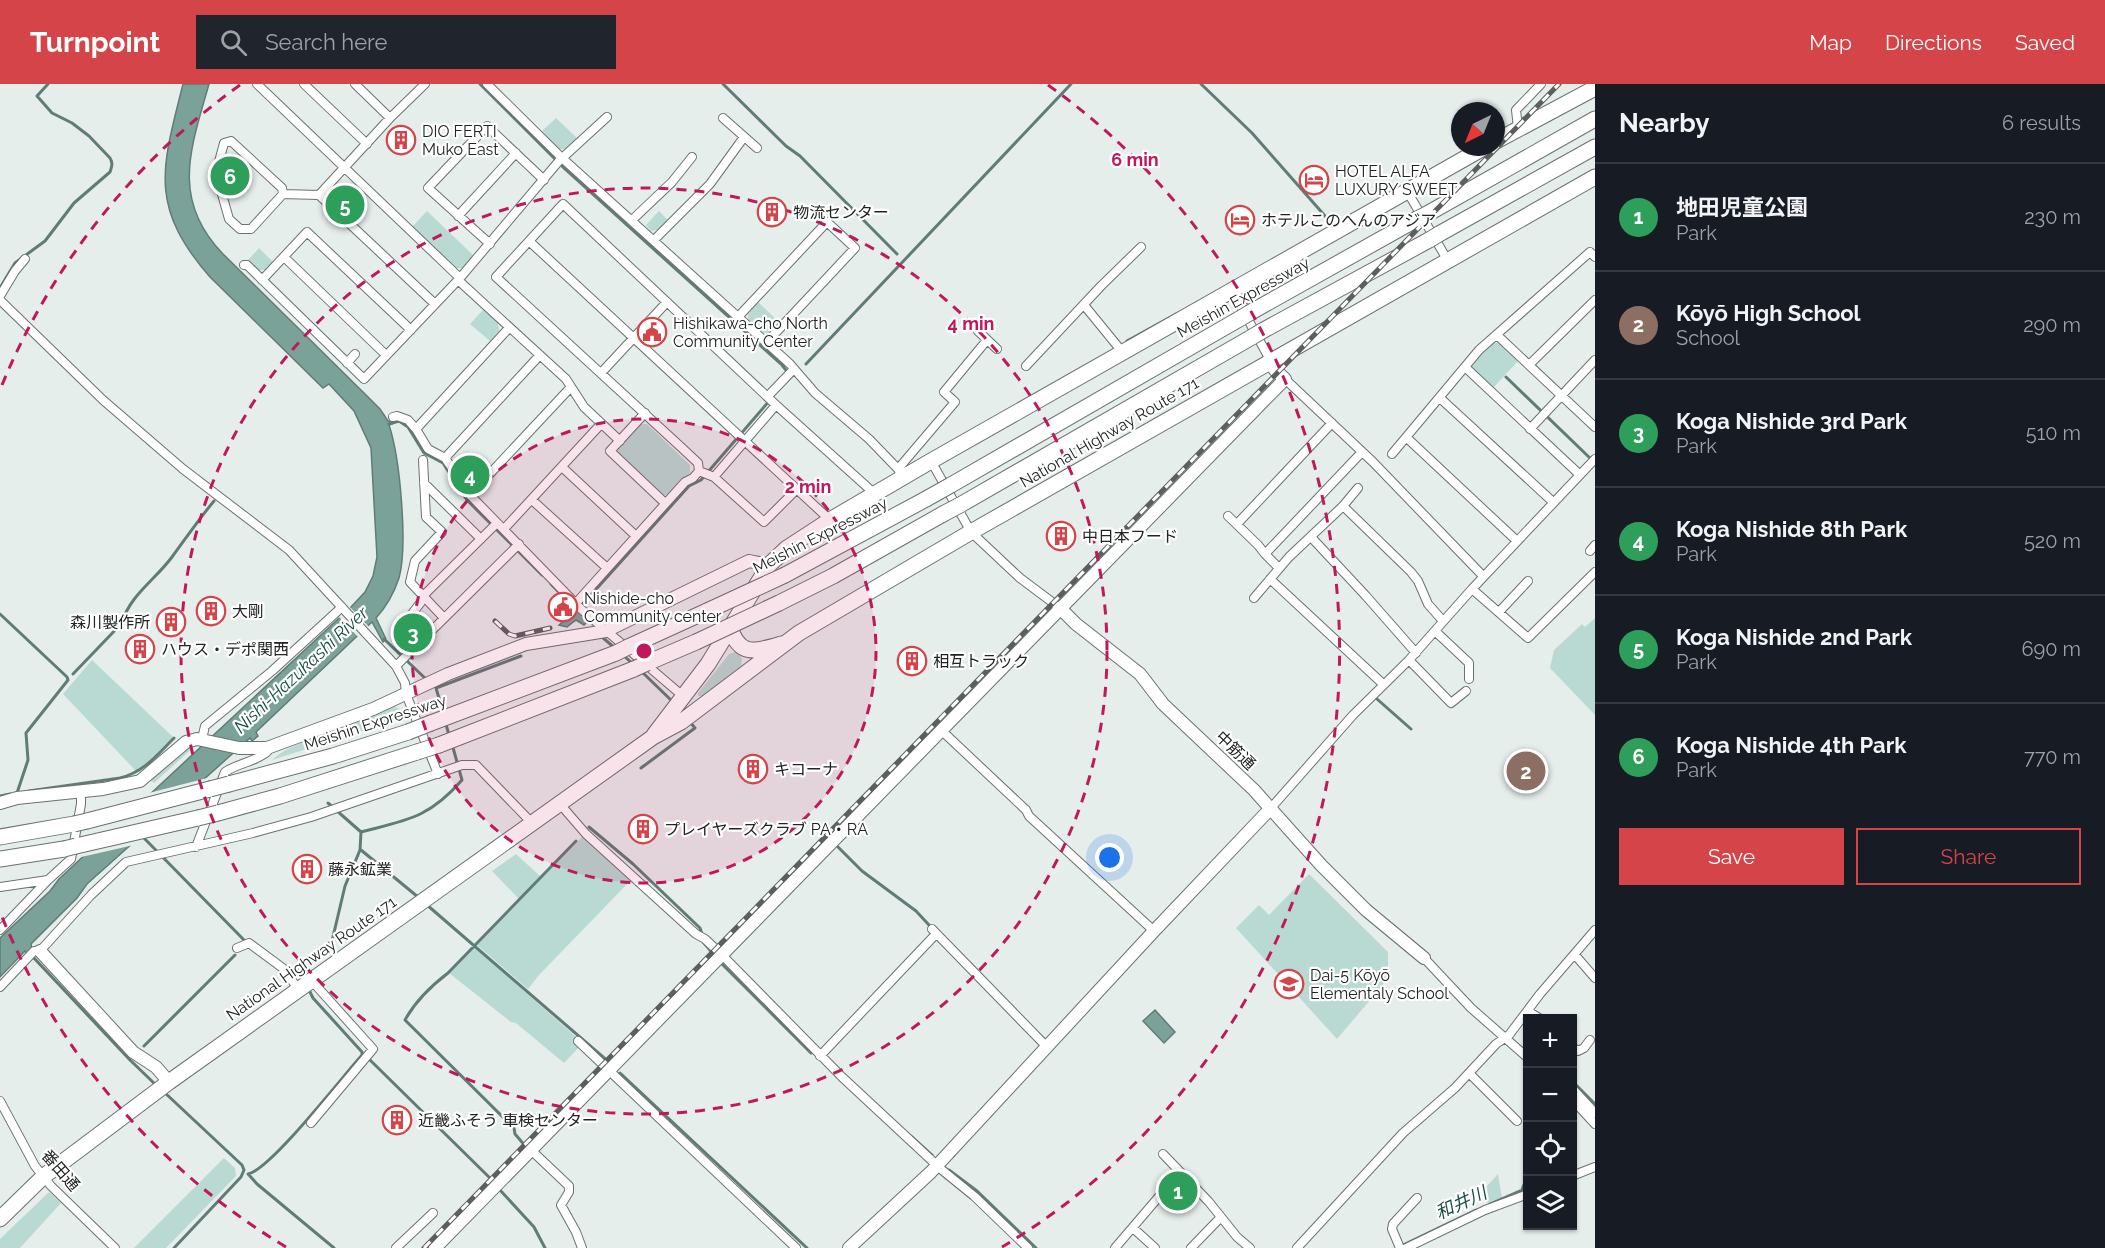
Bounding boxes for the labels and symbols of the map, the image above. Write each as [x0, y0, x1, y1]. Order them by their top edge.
north arrow [1451, 102, 1505, 156]
place label: DIO FERTI Muko East [422, 122, 499, 159]
building icon: DIO FERTI Muko East [385, 124, 417, 156]
text: 6 min [1111, 149, 1159, 170]
pin: 6 [210, 154, 250, 199]
place label: HOTEL ALFA LUXURY SWEET [1335, 162, 1458, 199]
hotel icon: HOTEL ALFA LUXURY SWEET [1298, 164, 1330, 196]
pin: 5 [326, 182, 364, 228]
building icon: 物流センター [756, 196, 788, 228]
place label: 物流センター [793, 203, 889, 222]
hotel icon: ホテルこのへんのアジア [1224, 204, 1256, 236]
place label: ホテルこのへんのアジア [1261, 211, 1436, 230]
street label: Meishin Expressway [1174, 253, 1313, 342]
text: 4 min [948, 313, 994, 334]
place label: Hishikawa-cho North Community Center [673, 314, 828, 351]
public building icon: Hishikawa-cho North Community Center [636, 316, 668, 348]
street label: National Highway Route 171 [1016, 373, 1202, 491]
pin: 4 [450, 452, 490, 498]
text: 2 min [785, 476, 831, 497]
street label: Meishin Expressway [750, 493, 891, 578]
building icon: 中日本フード [1045, 520, 1077, 552]
place label: 中日本フード [1082, 527, 1178, 546]
place label: Nishide-cho Community center [584, 589, 722, 626]
public building icon: Nishide-cho Community center [547, 591, 579, 623]
building icon: 大剛 [195, 595, 227, 627]
water label: Nishi-Hazukashi River [229, 602, 373, 737]
place label: 大剛 [232, 602, 264, 621]
building icon: 森川製作所 [155, 606, 187, 638]
pin: 3 [394, 610, 432, 656]
place label: 森川製作所 [70, 613, 150, 632]
building icon: ハウス・デポ関西 [124, 633, 156, 665]
place label: ハウス・デポ関西 [161, 640, 289, 659]
centre of rings [634, 641, 654, 661]
building icon: 相互トラック [896, 645, 928, 677]
place label: 相互トラック [933, 652, 1029, 671]
street label: Meishin Expressway [302, 690, 449, 754]
street label: 中筋通 [1212, 727, 1260, 774]
pin: 2 [1506, 748, 1546, 794]
building icon: キコーナ [737, 753, 769, 785]
place label: キコーナ [774, 760, 838, 779]
building icon: プレイヤーズクラブ PA・RA [627, 813, 659, 845]
place label: プレイヤーズクラブ PA・RA [664, 820, 868, 839]
your location [1095, 843, 1124, 872]
building icon: 藤永鉱業 [291, 853, 323, 885]
place label: 藤永鉱業 [328, 860, 392, 879]
street label: National Highway Route 171 [223, 892, 400, 1024]
place label: Dai-5 Kōyō Elementaly School [1310, 966, 1449, 1003]
school or university icon: Dai-5 Kōyō Elementaly School [1273, 968, 1305, 1000]
building icon: 近畿ふそう 車検センター [381, 1104, 413, 1136]
place label: 近畿ふそう 車検センター [418, 1111, 598, 1130]
street label: 番田通 [38, 1146, 84, 1195]
pin: 1 [1158, 1168, 1198, 1214]
water label: 和井川 [1432, 1181, 1492, 1223]

